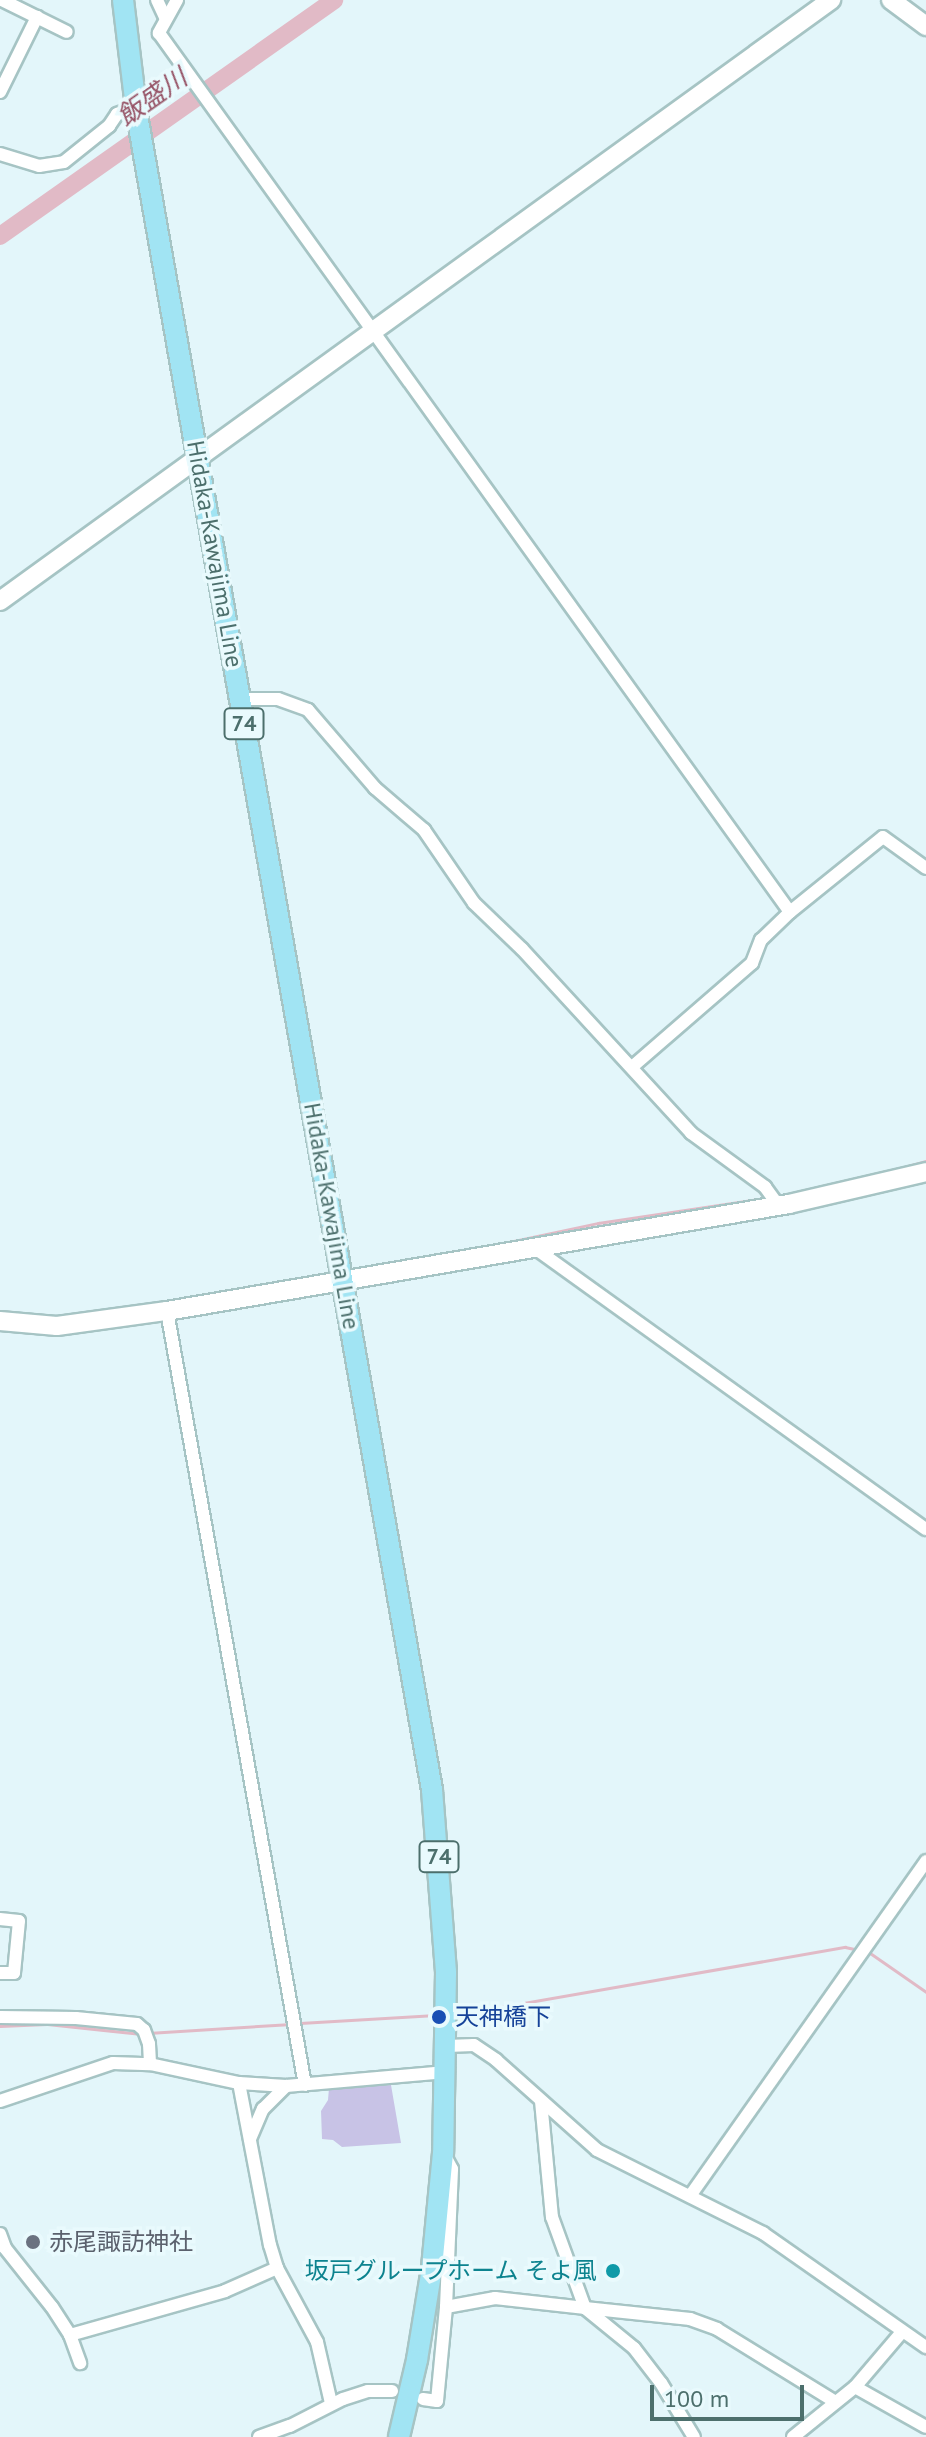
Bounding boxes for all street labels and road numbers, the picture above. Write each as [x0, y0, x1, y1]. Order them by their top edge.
street label: Hidaka-Kawajima Line [181, 438, 249, 670]
road number: 74 [222, 706, 266, 742]
street label: Hidaka-Kawajima Line [298, 1100, 366, 1332]
road number: 74 [417, 1839, 461, 1875]

